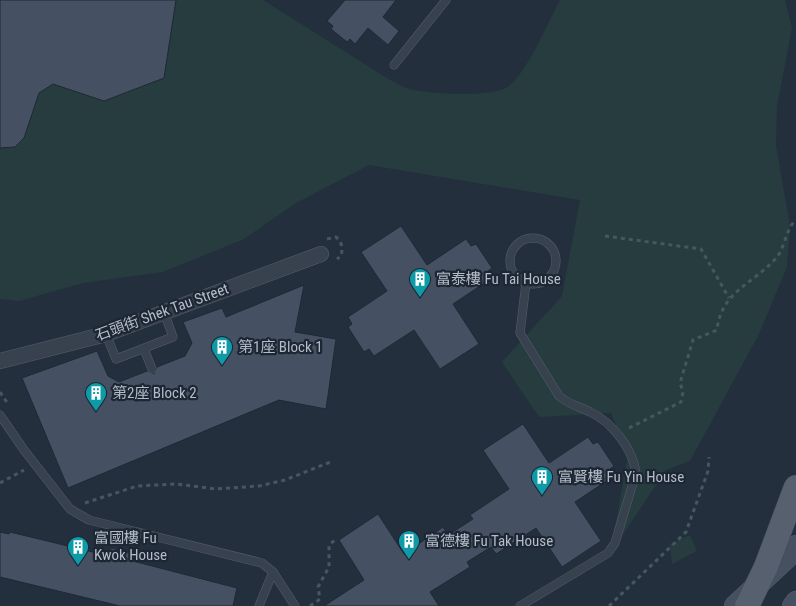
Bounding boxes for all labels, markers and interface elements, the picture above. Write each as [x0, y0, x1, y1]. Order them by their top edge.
building icon: 富泰樓 Fu Tai House [408, 267, 432, 298]
place label: 富泰樓 Fu Tai House [436, 270, 561, 288]
street label: 石頭街 Shek Tau Street [93, 280, 231, 344]
building icon: 第1座 Block 1 [210, 335, 234, 366]
place label: 第1座 Block 1 [238, 338, 323, 356]
building icon: 第2座 Block 2 [84, 381, 108, 412]
place label: 第2座 Block 2 [112, 384, 197, 402]
building icon: 富賢樓 Fu Yin House [530, 465, 554, 496]
place label: 富賢樓 Fu Yin House [558, 468, 684, 486]
place label: 富國樓 Fu Kwok House [94, 529, 167, 564]
building icon: 富德樓 Fu Tak House [397, 529, 421, 560]
place label: 富德樓 Fu Tak House [425, 532, 553, 550]
building icon: 富國樓 Fu Kwok House [66, 535, 90, 566]

